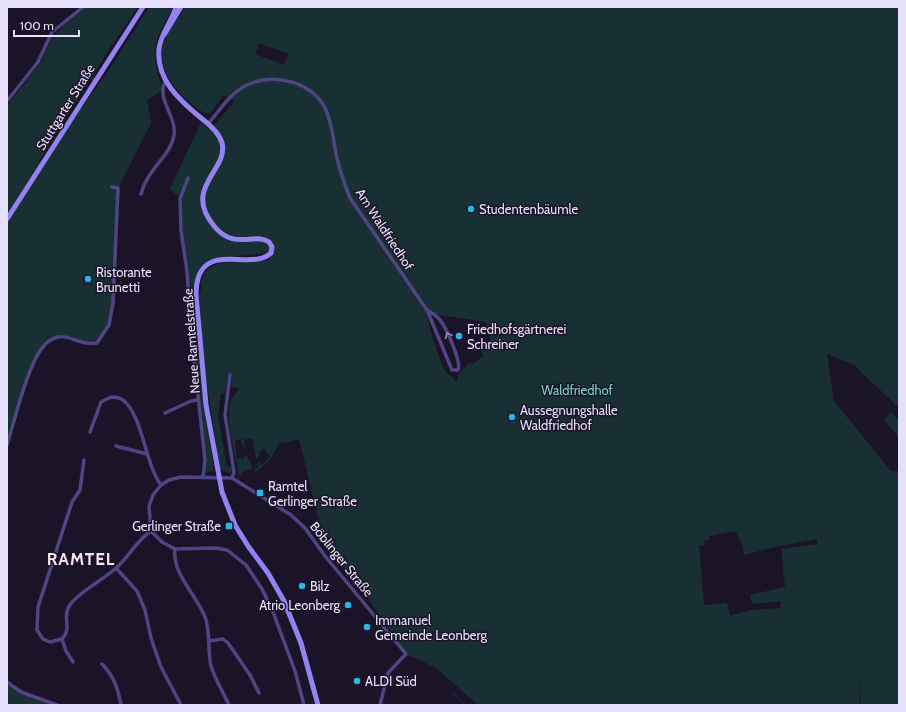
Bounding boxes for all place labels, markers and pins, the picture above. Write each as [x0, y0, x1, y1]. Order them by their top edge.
place label: Studentenbäumle [479, 201, 579, 217]
marker: Studentenbäumle [466, 204, 476, 214]
place label: Ristorante Brunetti [96, 264, 152, 295]
marker: Ristorante Brunetti [83, 274, 93, 284]
place label: Friedhofsgärtnerei Schreiner [467, 321, 566, 352]
marker: Friedhofsgärtnerei Schreiner [454, 331, 464, 341]
place label: Aussegnungshalle Waldfriedhof [520, 402, 618, 433]
marker: Aussegnungshalle Waldfriedhof [507, 412, 517, 422]
place label: Ramtel Gerlinger Straße [268, 478, 357, 509]
marker: Ramtel Gerlinger Straße [255, 488, 265, 498]
place label: Gerlinger Straße [132, 518, 221, 534]
marker: Gerlinger Straße [224, 521, 234, 531]
place label: Bilz [310, 578, 330, 594]
marker: Bilz [297, 581, 307, 591]
place label: Atrio Leonberg [259, 597, 341, 613]
marker: Atrio Leonberg [343, 600, 353, 610]
place label: Immanuel Gemeinde Leonberg [375, 612, 488, 643]
marker: Immanuel Gemeinde Leonberg [362, 622, 372, 632]
place label: ALDI Süd [365, 673, 417, 689]
marker: ALDI Süd [352, 676, 362, 686]

